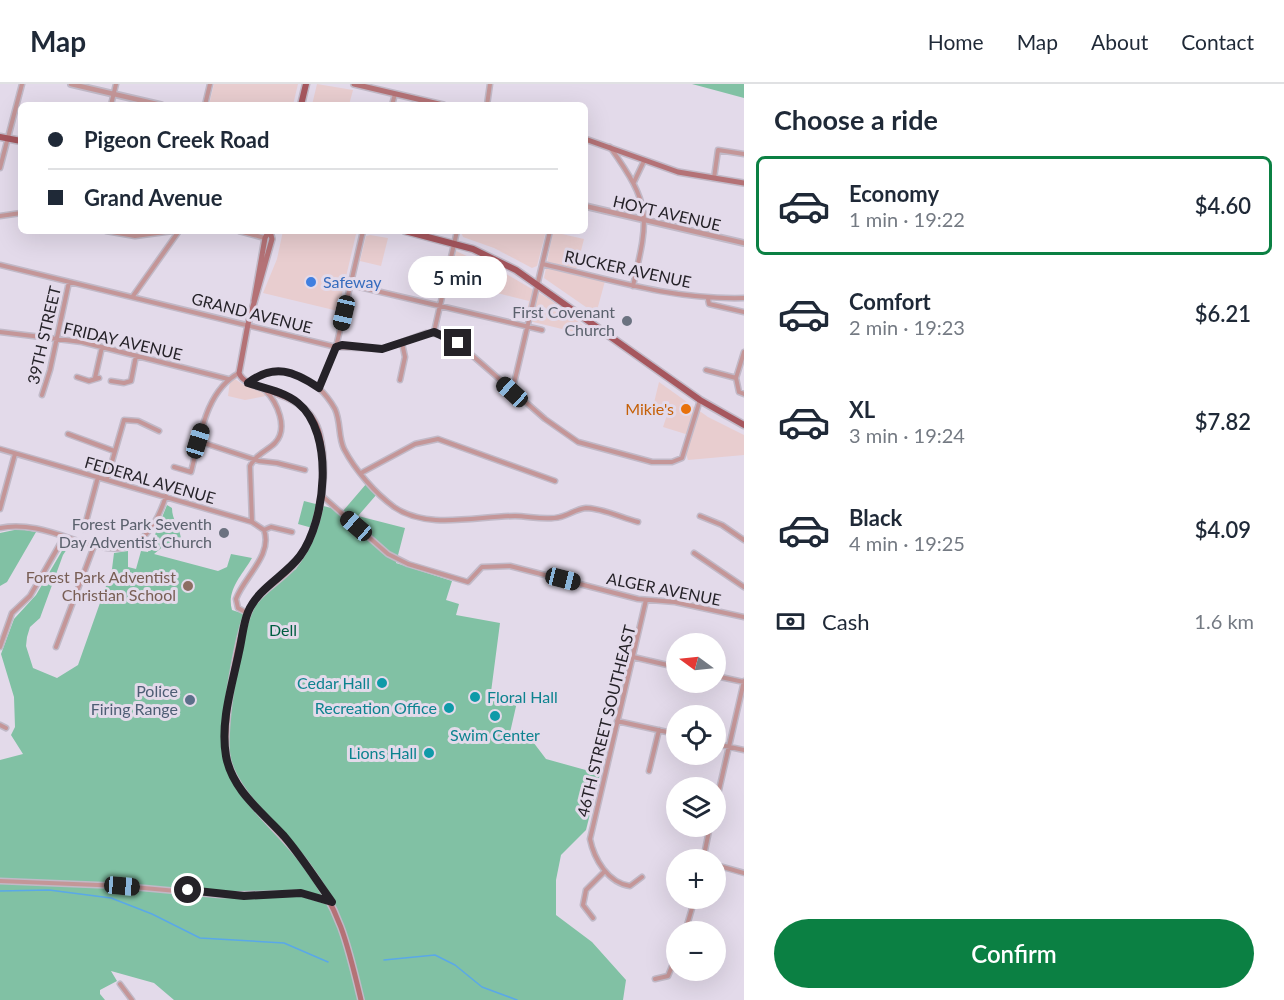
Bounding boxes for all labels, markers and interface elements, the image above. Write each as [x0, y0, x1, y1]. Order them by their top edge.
text: Map [30, 24, 86, 58]
text: Home [928, 29, 984, 54]
text: Map [1017, 29, 1058, 54]
text: About [1091, 29, 1148, 54]
text: Contact [1181, 29, 1254, 54]
text: Choose a ride [774, 103, 938, 136]
text: Pigeon Creek Road [84, 126, 269, 153]
icon: car [777, 179, 831, 233]
text: Economy [849, 180, 939, 207]
text: Grand Avenue [84, 184, 222, 211]
street label: HOYT AVENUE [611, 191, 723, 234]
text: $4.60 [1195, 192, 1251, 219]
text: 1 min · 19:22 [849, 207, 965, 231]
street label: RUCKER AVENUE [563, 246, 693, 291]
callout: 5 min [408, 256, 508, 298]
text: 5 min [433, 265, 482, 289]
place label: Safeway [323, 272, 382, 291]
marker: Safeway [304, 275, 318, 289]
street label: 39TH STREET [23, 283, 64, 386]
icon: car [777, 287, 831, 341]
street label: GRAND AVENUE [190, 288, 314, 337]
text: Comfort [849, 288, 931, 315]
car [331, 293, 357, 333]
text: $6.21 [1195, 300, 1251, 327]
place label: First Covenant Church [512, 302, 615, 339]
marker: First Covenant Church [620, 314, 634, 328]
text: 2 min · 19:23 [849, 315, 965, 339]
street label: FRIDAY AVENUE [62, 318, 184, 363]
route end [444, 329, 471, 356]
car [493, 373, 531, 411]
icon: car [777, 395, 831, 449]
text: XL [849, 396, 875, 423]
place label: Mikie's [625, 399, 674, 418]
marker: Mikie's [679, 402, 693, 416]
text: $7.82 [1195, 408, 1251, 435]
car [184, 421, 212, 461]
text: 3 min · 19:24 [849, 423, 965, 447]
street label: FEDERAL AVENUE [83, 452, 218, 507]
icon: car [777, 503, 831, 557]
text: Black [849, 504, 902, 531]
car [337, 507, 375, 545]
place label: Forest Park Seventh Day Adventist Church [59, 514, 212, 551]
text: $4.09 [1195, 516, 1251, 543]
marker: Forest Park Seventh Day Adventist Church [217, 526, 231, 540]
text: 4 min · 19:25 [849, 531, 965, 555]
car [543, 566, 583, 592]
place label: Forest Park Adventist Christian School [26, 567, 176, 604]
street label: ALGER AVENUE [605, 568, 723, 609]
marker: Forest Park Adventist Christian School [181, 579, 195, 593]
icon: cash [774, 605, 807, 638]
text: Cash [822, 608, 869, 635]
text: 1.6 km [1194, 609, 1254, 633]
park label: Dell [269, 620, 297, 639]
street label: 46TH STREET SOUTHEAST [572, 622, 639, 819]
north arrow [666, 633, 726, 693]
map controls [666, 633, 726, 981]
place label: Cedar Hall [297, 673, 370, 692]
marker: Cedar Hall [375, 676, 389, 690]
place label: Police Firing Range [91, 681, 178, 718]
place label: Floral Hall [487, 687, 558, 706]
marker: Floral Hall [468, 690, 482, 704]
marker: Police Firing Range [183, 693, 197, 707]
place label: Recreation Office [315, 698, 437, 717]
marker: Recreation Office [442, 701, 456, 715]
button: locate [666, 705, 726, 765]
marker: Swim Center [488, 709, 502, 723]
place label: Swim Center [450, 725, 540, 744]
place label: Lions Hall [348, 743, 417, 762]
marker: Lions Hall [422, 746, 436, 760]
button: layers [666, 777, 726, 837]
button: + [666, 849, 726, 909]
car [103, 875, 141, 897]
route start [174, 876, 201, 903]
button: Confirm [774, 919, 1254, 988]
button: − [666, 921, 726, 981]

